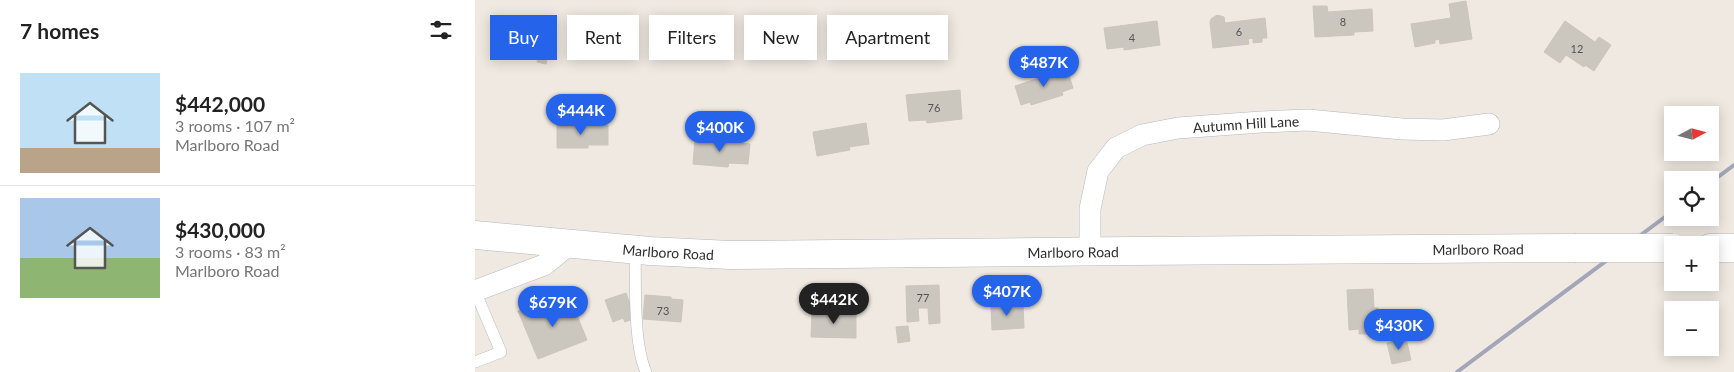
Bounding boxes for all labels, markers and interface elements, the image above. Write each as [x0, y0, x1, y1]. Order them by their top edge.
chip: Buy [490, 15, 557, 60]
chip: Rent [567, 15, 639, 60]
chip: Filters [649, 15, 734, 60]
chip: New [744, 15, 817, 60]
chip: Apartment [827, 15, 948, 60]
house number: 8 [1340, 15, 1346, 28]
icon: filters [427, 16, 455, 44]
text: 7 homes [20, 18, 99, 43]
house number: 6 [1236, 25, 1242, 38]
house number: 4 [1129, 31, 1136, 44]
house number: 12 [1571, 42, 1583, 55]
pin: $487K [1009, 46, 1079, 88]
text: $487K [1020, 52, 1068, 71]
text: $442,000 [175, 91, 265, 116]
icon: home [60, 93, 120, 153]
pin: $444K [546, 94, 616, 136]
text: $444K [557, 100, 605, 119]
house number: 76 [928, 101, 940, 114]
north arrow [1664, 106, 1719, 161]
map controls [1664, 106, 1719, 356]
pin: $400K [685, 110, 755, 153]
street label: Autumn Hill Lane [1192, 112, 1300, 135]
text: 3 rooms · 107 m² [175, 116, 295, 135]
text: $400K [696, 117, 744, 136]
text: Marlboro Road [175, 135, 279, 154]
button: locate [1664, 171, 1719, 226]
text: $430,000 [175, 217, 265, 242]
icon: home [60, 218, 120, 278]
button: + [1664, 236, 1719, 291]
street label: Marlboro Road [622, 240, 714, 263]
street label: Marlboro Road [1432, 240, 1524, 257]
text: 3 rooms · 83 m² [175, 242, 286, 261]
street label: Marlboro Road [1027, 243, 1119, 261]
text: Marlboro Road [175, 261, 279, 280]
pin: $407K [972, 274, 1042, 317]
text: $407K [983, 281, 1031, 300]
pin: $442K [799, 282, 869, 325]
pin: $679K [518, 286, 588, 328]
text: $442K [810, 289, 858, 308]
house number: 77 [917, 291, 929, 304]
text: $679K [529, 292, 577, 311]
button: − [1664, 301, 1719, 356]
house number: 73 [657, 304, 669, 317]
pin: $430K [1364, 308, 1434, 351]
text: $430K [1375, 315, 1423, 334]

